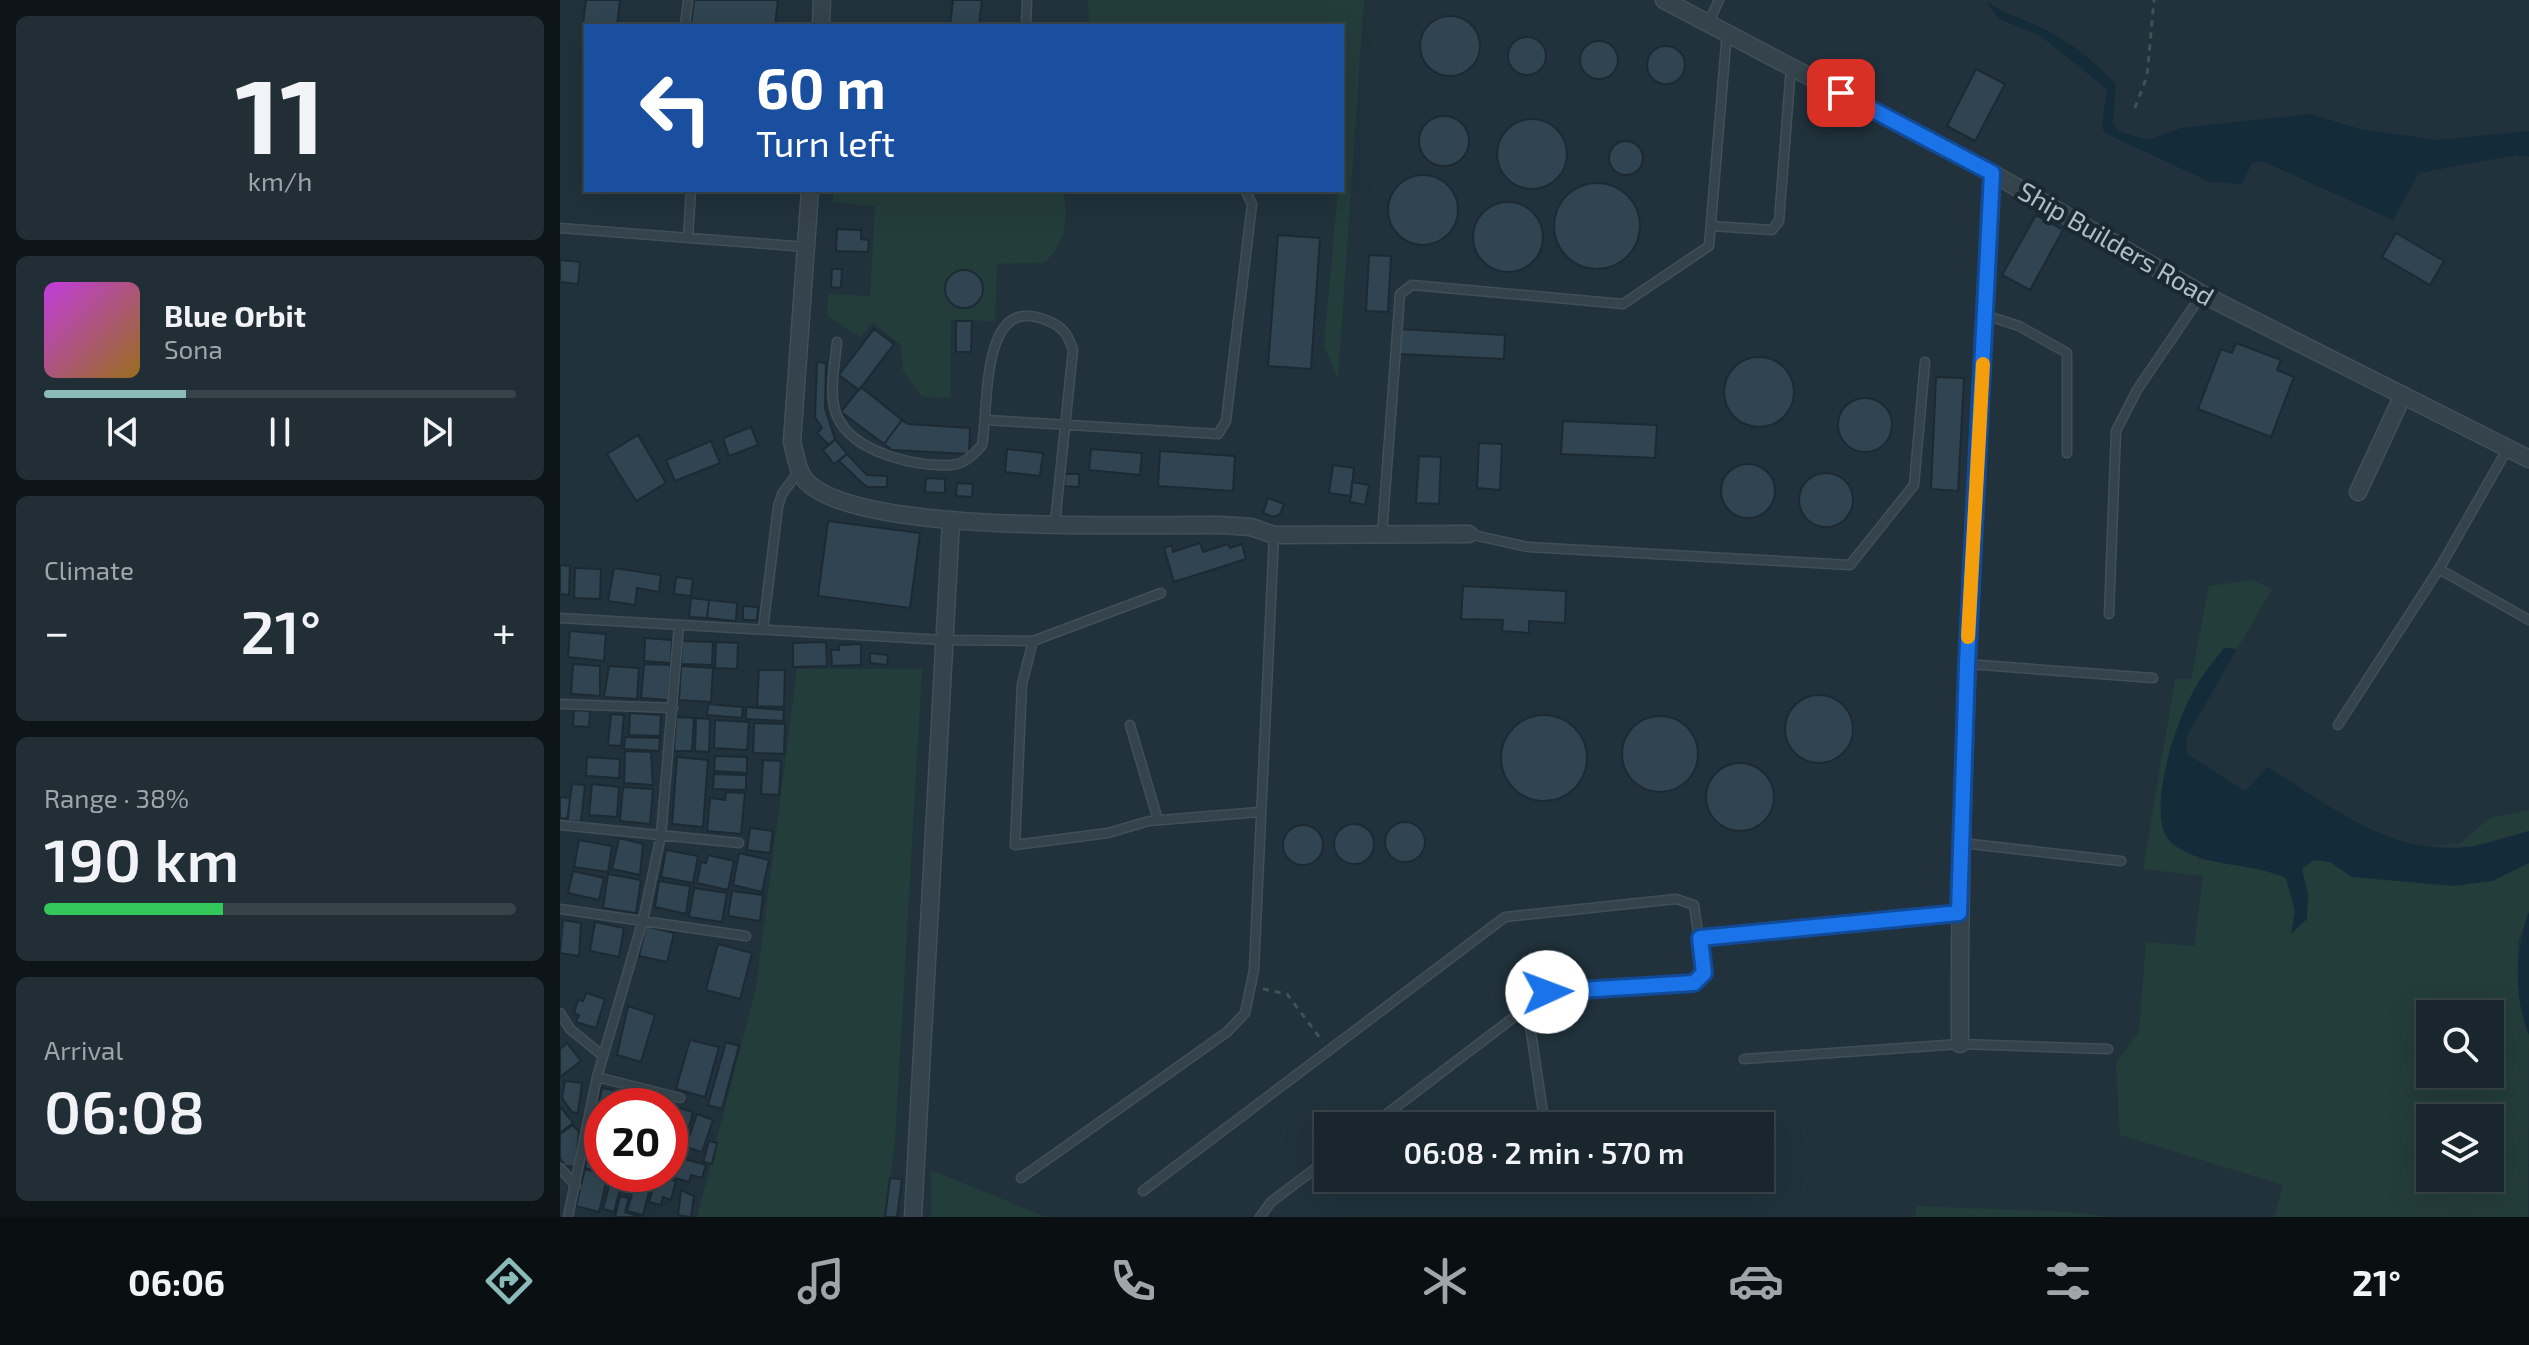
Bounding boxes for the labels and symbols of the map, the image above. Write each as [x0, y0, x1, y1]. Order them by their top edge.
pin [1807, 59, 1875, 127]
street label: Ship Builders Road [2014, 174, 2220, 311]
position arrow [1505, 950, 1589, 1034]
speed limit sign: 20 [584, 1088, 688, 1192]

